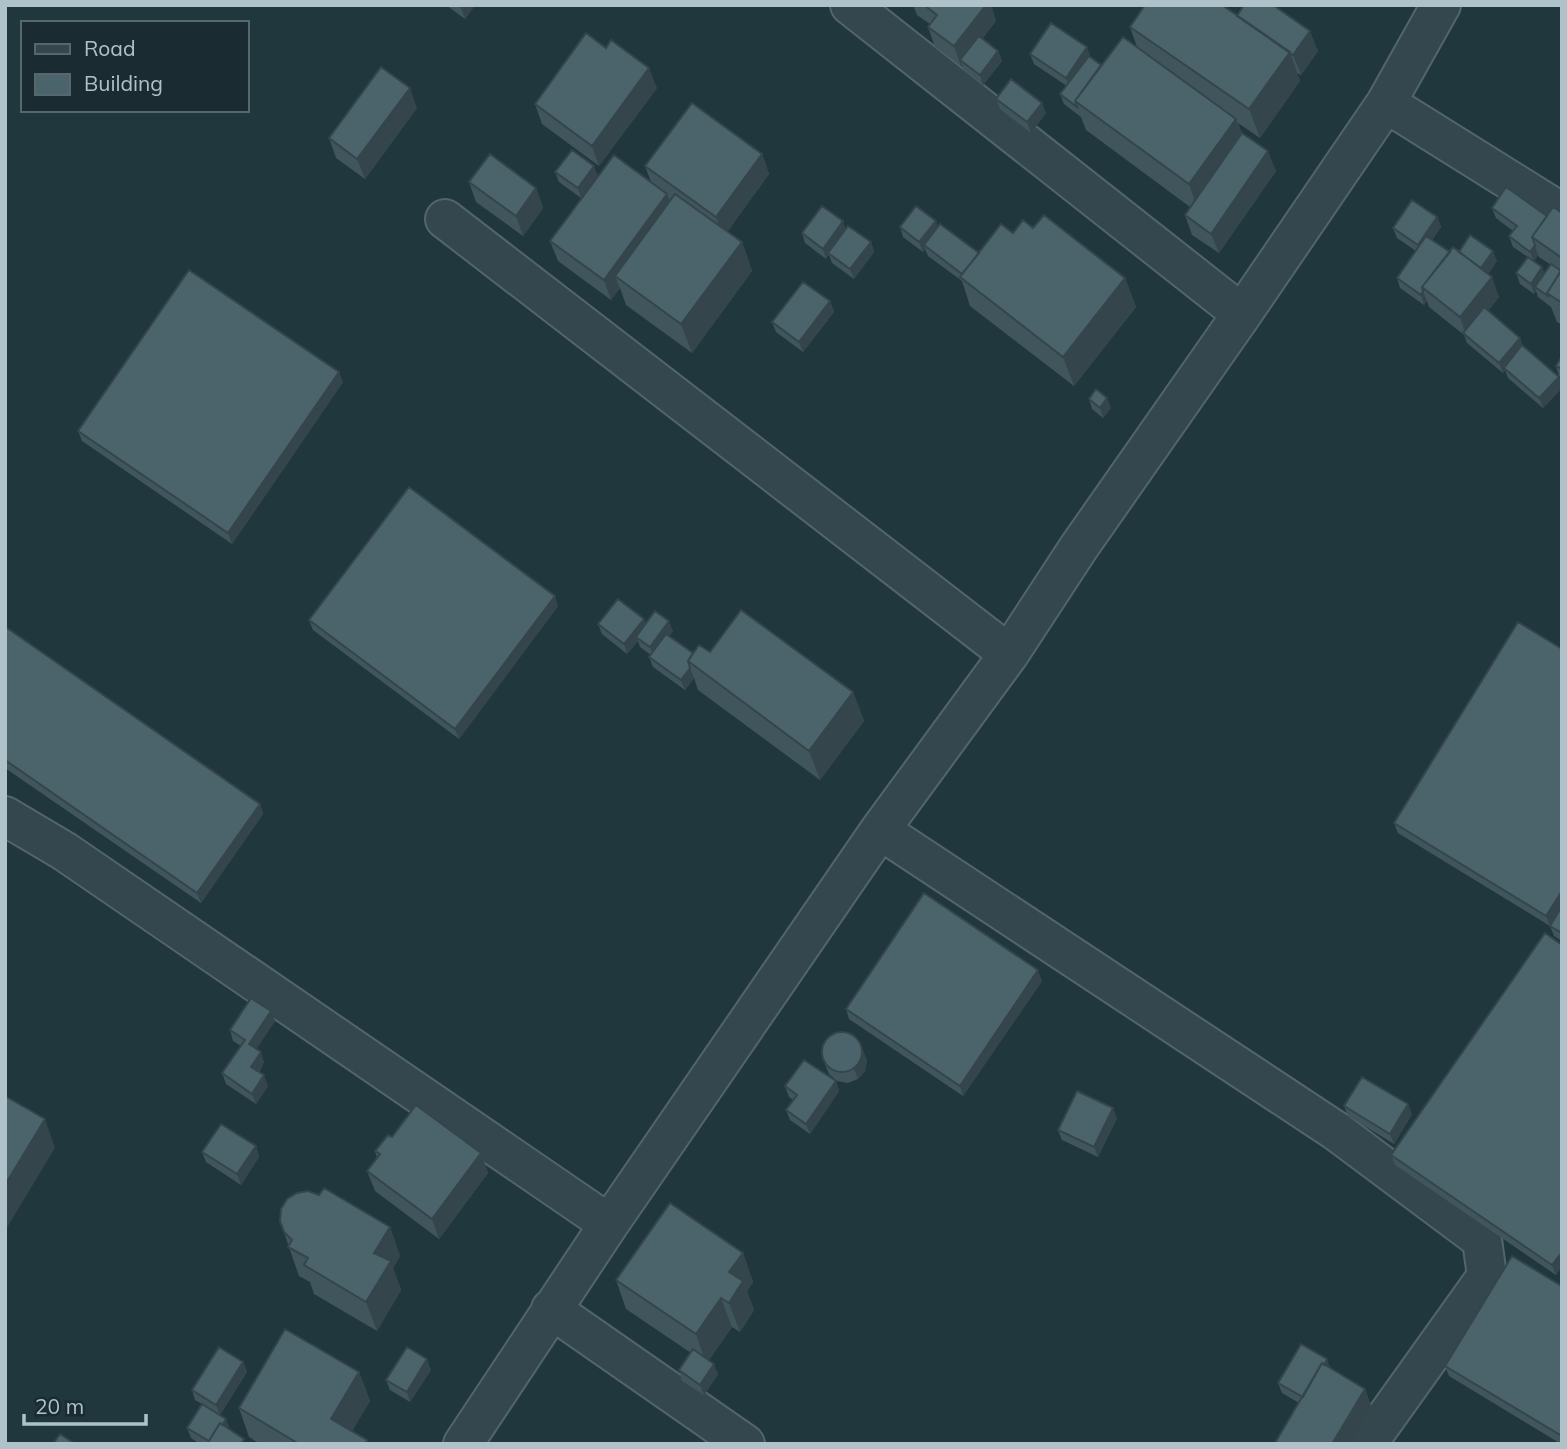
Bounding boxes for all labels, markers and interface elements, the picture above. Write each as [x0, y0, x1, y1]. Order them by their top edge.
legend [21, 21, 248, 112]
text: Road [84, 35, 135, 61]
text: Building [84, 70, 163, 96]
scale bar [24, 1382, 147, 1426]
text: 20 m [35, 1393, 84, 1419]

